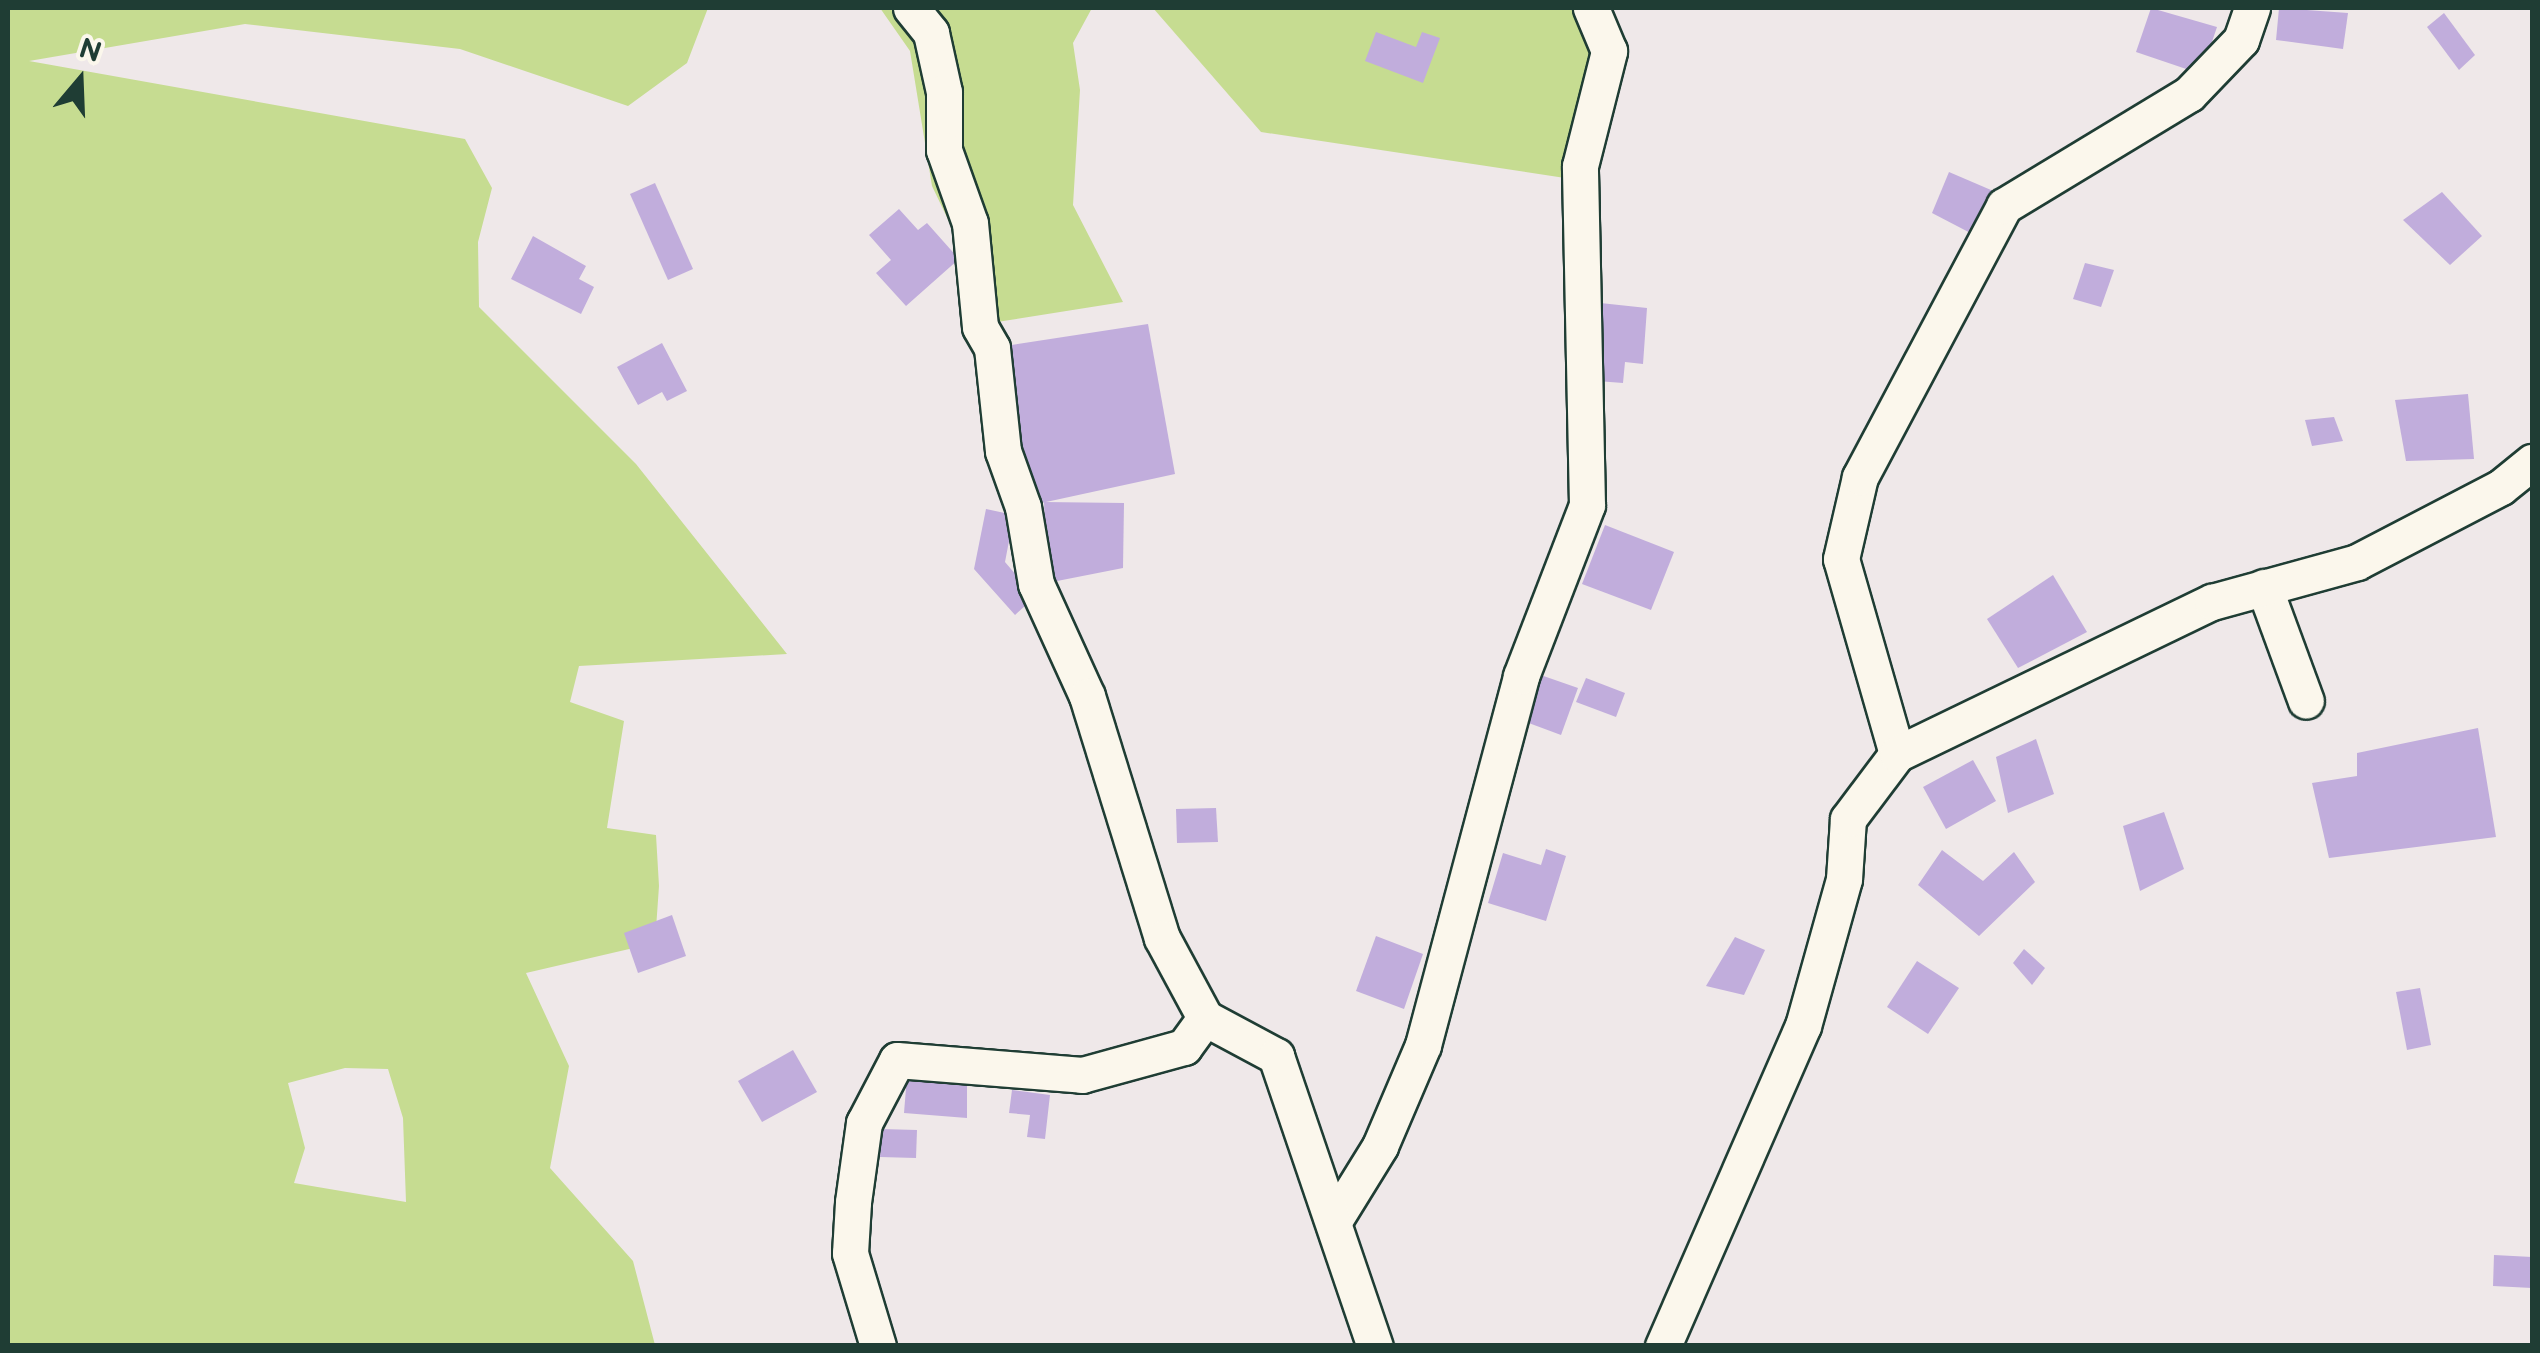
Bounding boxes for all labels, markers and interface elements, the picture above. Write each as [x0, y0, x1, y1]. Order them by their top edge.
north arrow [30, 30, 130, 130]
text: N [75, 32, 105, 70]

